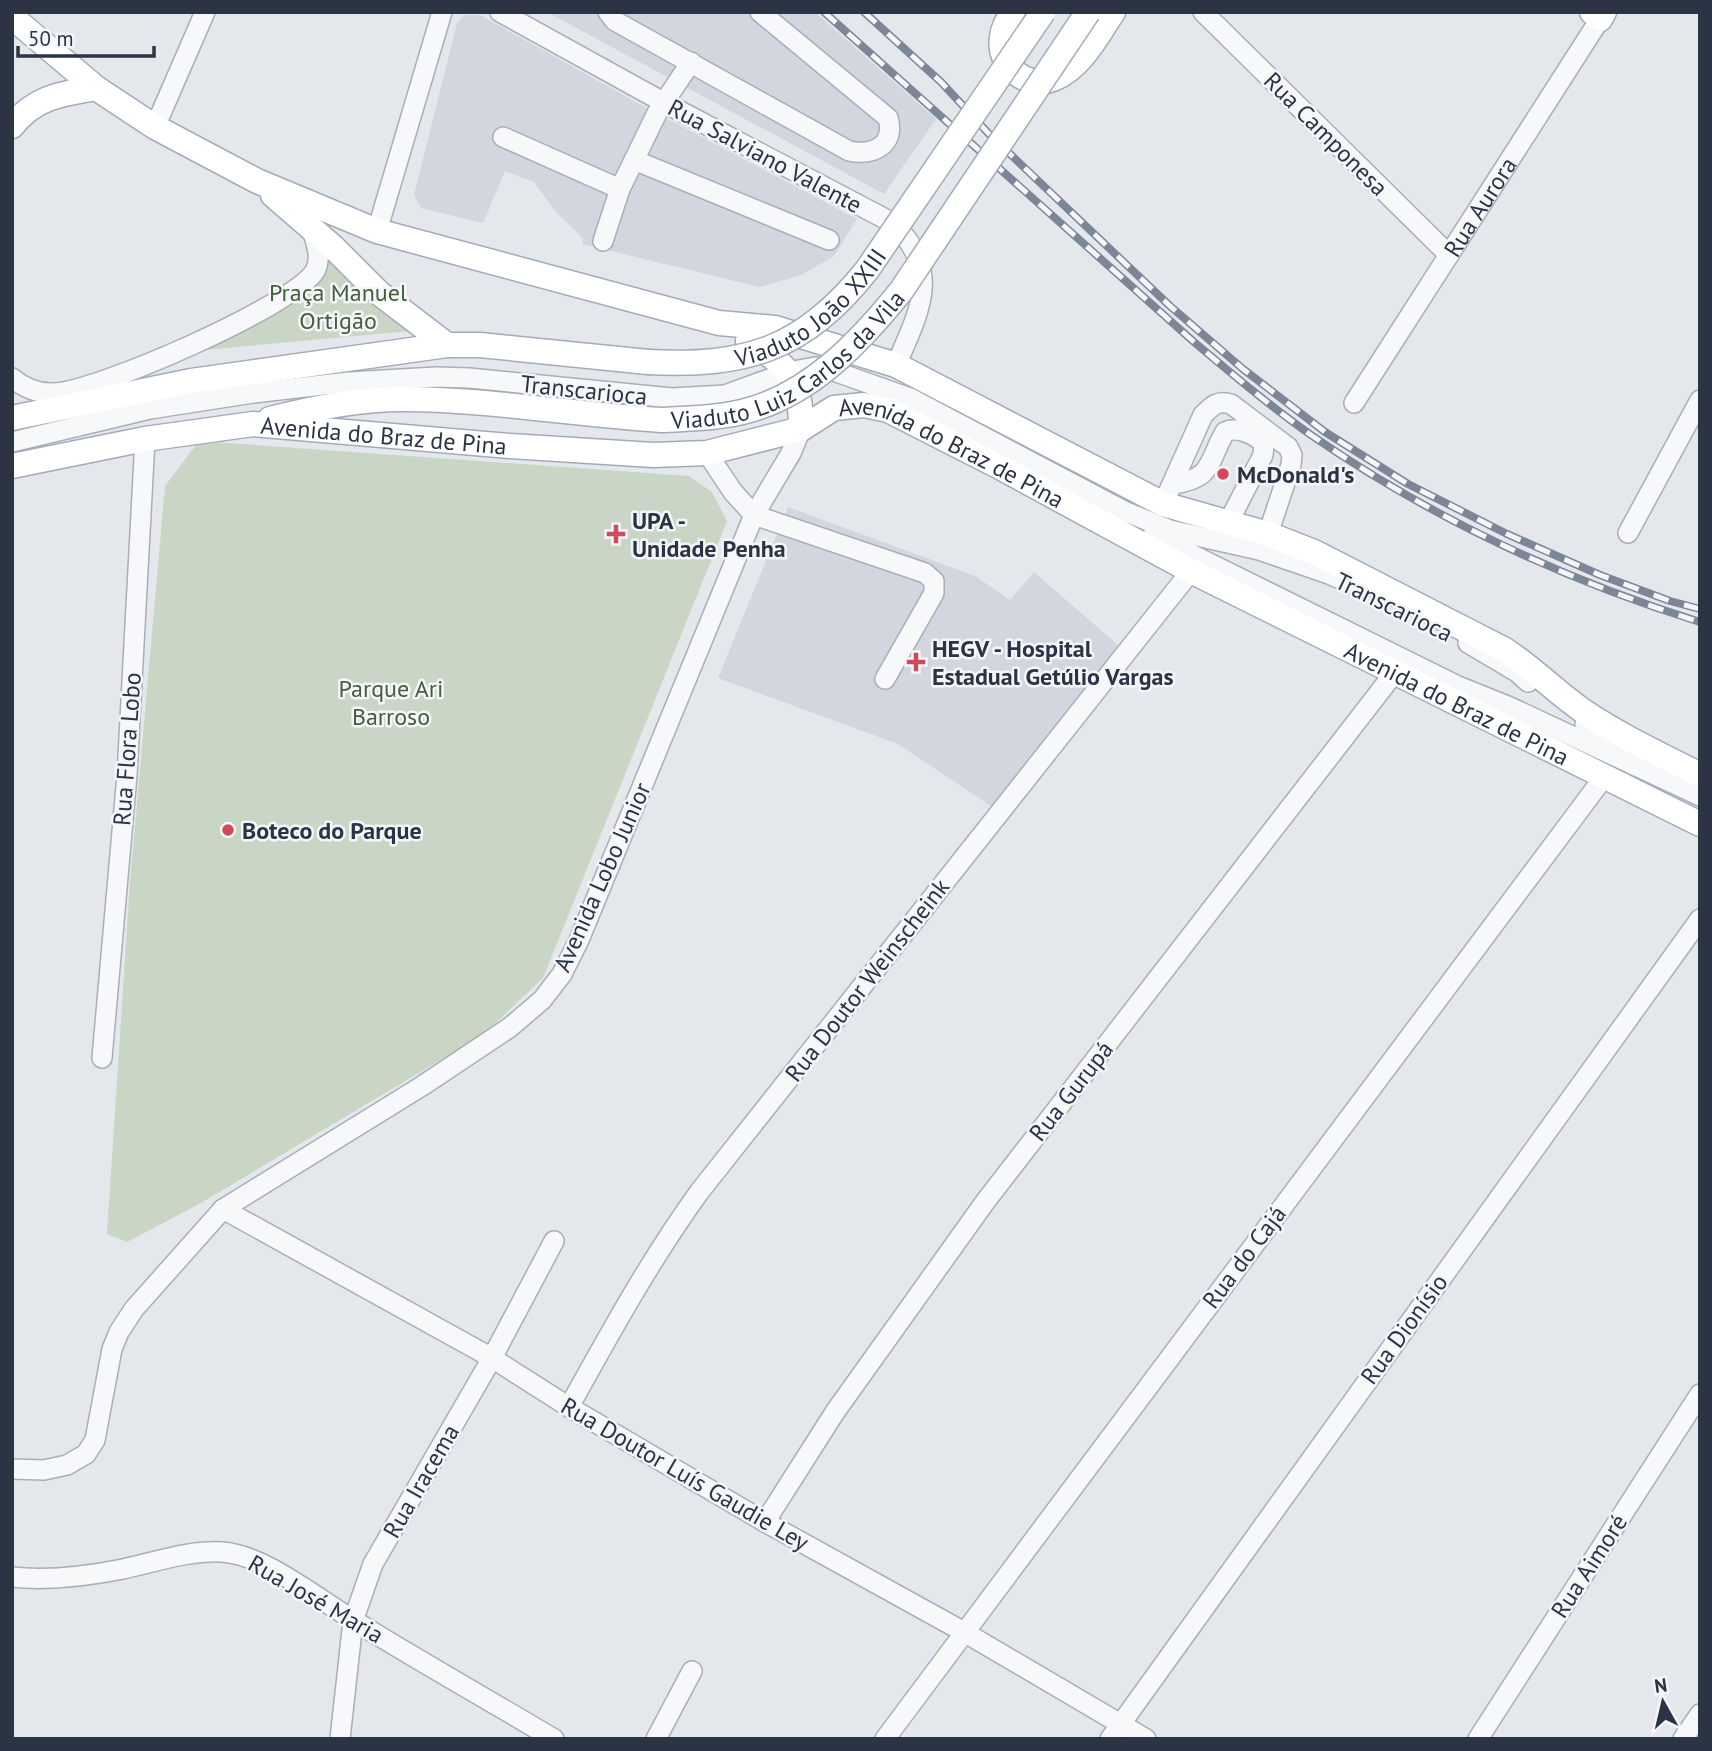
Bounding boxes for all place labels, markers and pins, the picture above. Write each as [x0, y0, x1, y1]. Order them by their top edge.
place label: McDonald's [1237, 459, 1354, 490]
marker: McDonald's [1215, 466, 1231, 482]
place label: UPA - Unidade Penha [632, 505, 786, 564]
marker: UPA - Unidade Penha [606, 524, 626, 544]
place label: HEGV - Hospital Estadual Getúlio Vargas [932, 633, 1174, 692]
marker: HEGV - Hospital Estadual Getúlio Vargas [906, 652, 926, 672]
place label: Boteco do Parque [242, 815, 422, 846]
marker: Boteco do Parque [220, 822, 236, 838]

